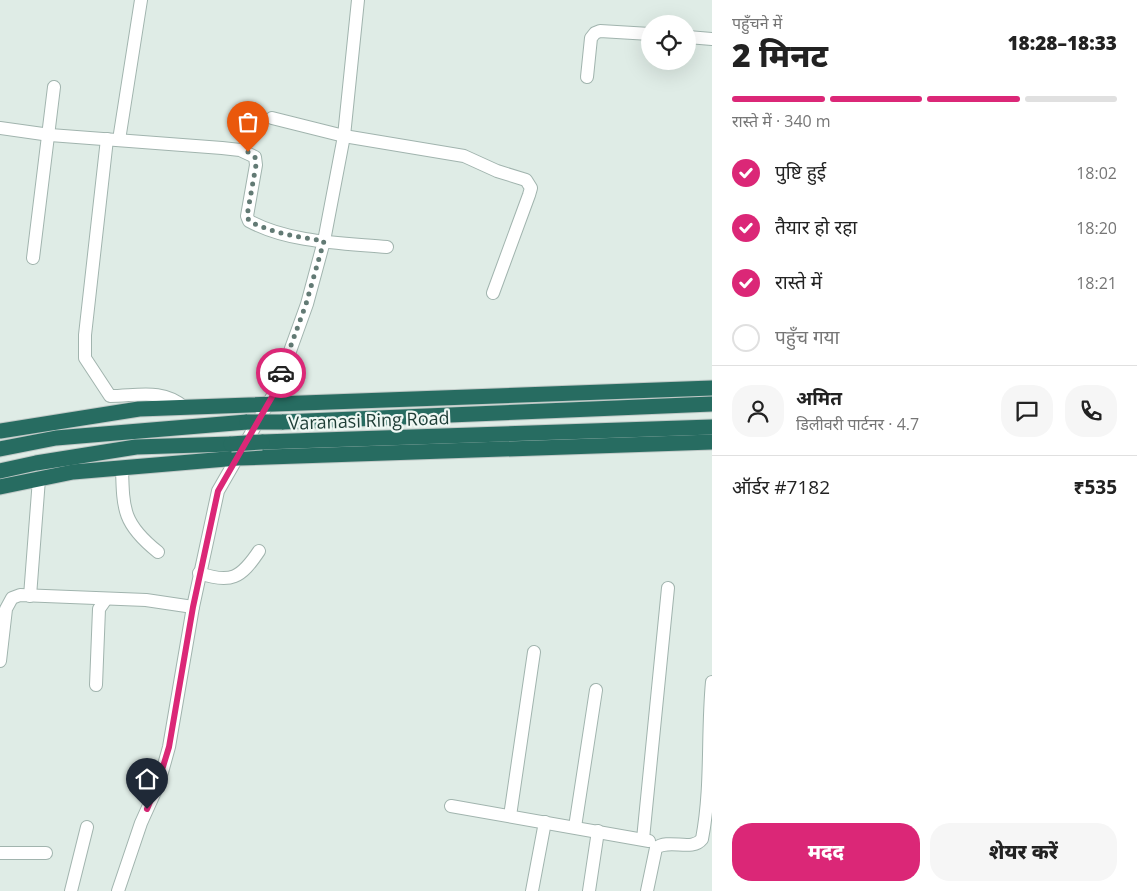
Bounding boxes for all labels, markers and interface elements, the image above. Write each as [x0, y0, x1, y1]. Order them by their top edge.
text: पहुँचने में [732, 12, 782, 34]
map controls [641, 15, 696, 70]
button: locate [641, 15, 696, 70]
text: 18:28–18:33 [1007, 30, 1117, 56]
text: 2 मिनट [732, 33, 828, 76]
pin [227, 101, 269, 152]
icon: bag [234, 108, 262, 136]
text: रास्ते में · 340 m [732, 110, 831, 132]
icon: check [732, 159, 760, 187]
text: पुष्टि हुई [775, 159, 826, 185]
text: 18:02 [1076, 162, 1117, 184]
icon: check [732, 214, 760, 242]
text: तैयार हो रहा [775, 214, 857, 240]
text: 18:20 [1076, 217, 1117, 239]
icon: check [732, 269, 760, 297]
text: रास्ते में [775, 269, 822, 295]
text: 18:21 [1076, 272, 1117, 294]
text: पहुँच गया [775, 324, 840, 350]
courier [256, 348, 306, 398]
icon: car [267, 359, 295, 387]
button: person [732, 385, 784, 437]
text: अमित [796, 385, 842, 411]
button: chat [1001, 385, 1053, 437]
button: phone [1065, 385, 1117, 437]
street label: Varanasi Ring Road [288, 405, 450, 435]
text: डिलीवरी पार्टनर · 4.7 [796, 413, 919, 435]
text: ऑर्डर #7182 [732, 474, 830, 500]
text: ₹535 [1074, 474, 1117, 500]
pin [126, 758, 168, 809]
icon: home [133, 765, 161, 793]
button: मदद [732, 823, 920, 881]
button: शेयर करें [930, 823, 1117, 881]

